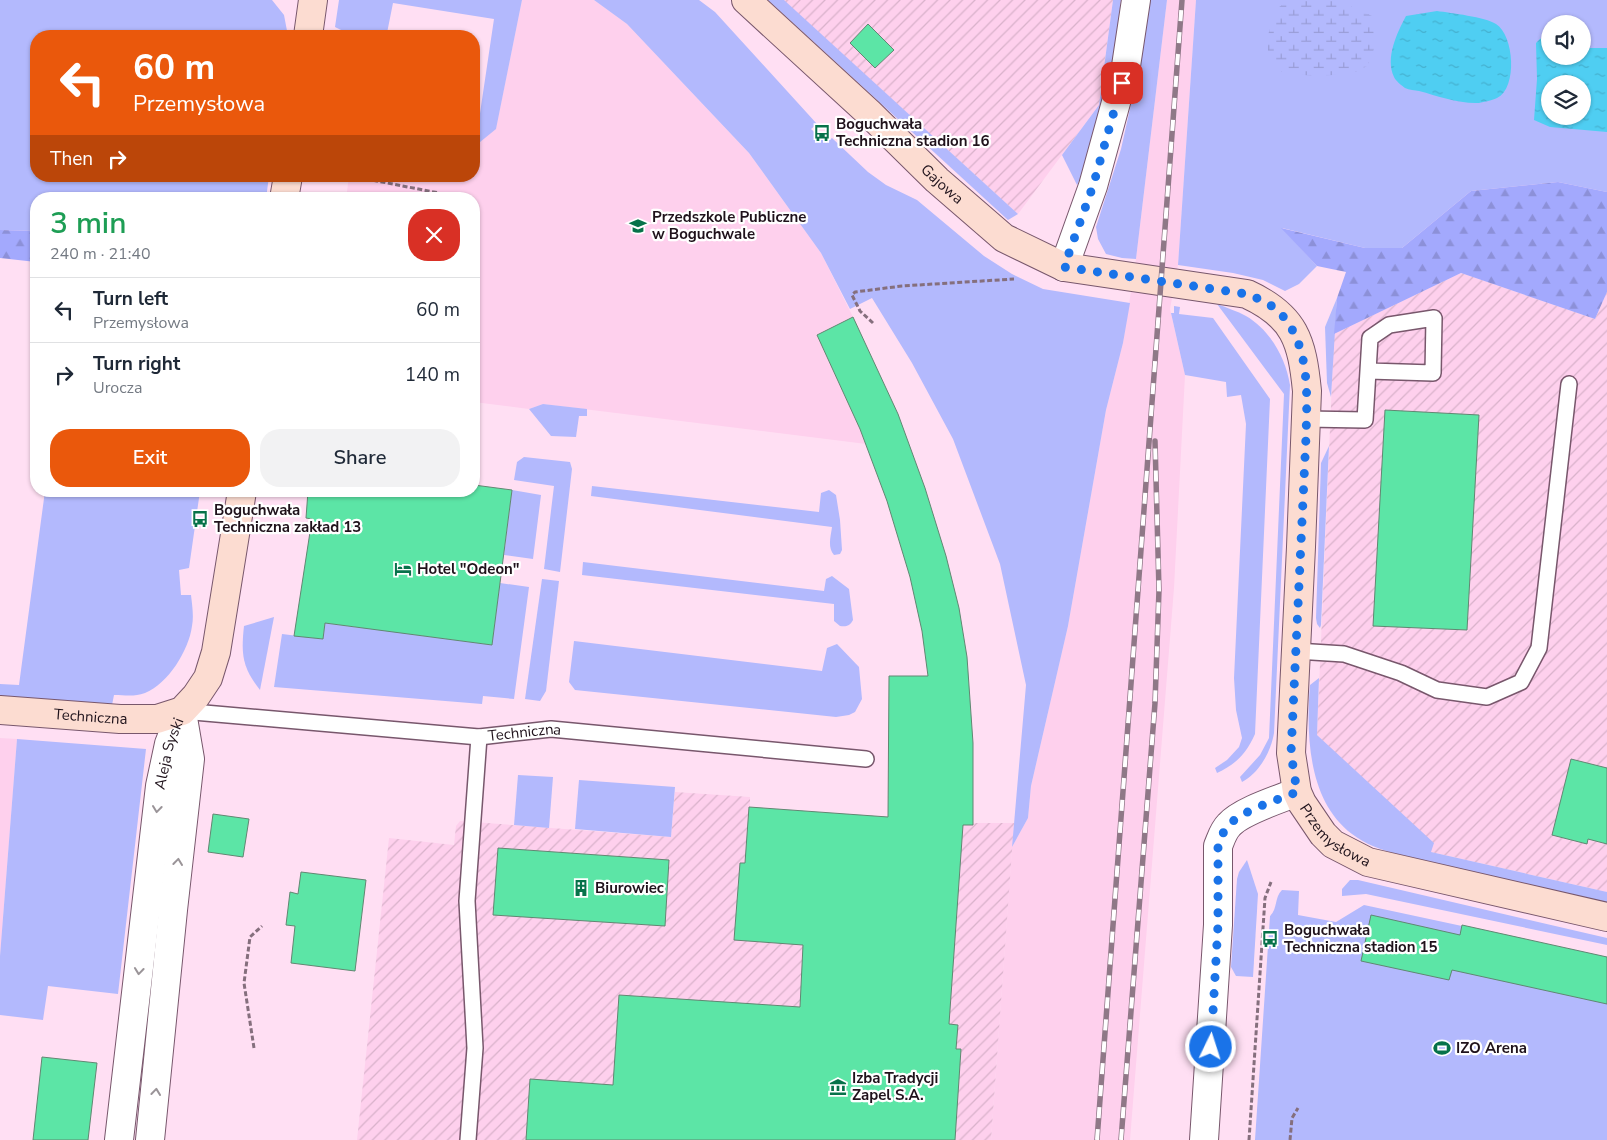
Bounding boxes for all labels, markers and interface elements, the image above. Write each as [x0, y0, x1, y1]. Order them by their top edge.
map controls [1541, 15, 1591, 125]
button: sound [1541, 15, 1591, 65]
text: 60 m [133, 44, 215, 91]
icon: left [50, 50, 115, 115]
pin [1101, 62, 1143, 104]
icon: arrive [1108, 69, 1136, 97]
button: layers [1541, 75, 1591, 125]
text: Przemysłowa [133, 89, 265, 119]
place label: Boguchwała Techniczna stadion 16 [836, 114, 989, 151]
bus stop icon: Boguchwała Techniczna stadion 16 [812, 123, 832, 143]
icon: right [103, 145, 131, 173]
text: Then [50, 146, 93, 172]
street label: Gajowa [916, 160, 968, 209]
text: 3 min [50, 203, 126, 244]
place label: Przedszkole Publiczne w Boguchwale [652, 207, 807, 244]
button: close [408, 209, 460, 261]
school or university icon: Przedszkole Publiczne w Boguchwale [628, 216, 648, 236]
text: 240 m · 21:40 [50, 243, 151, 265]
text: Turn left [93, 286, 168, 312]
icon: left [50, 296, 78, 324]
text: 60 m [416, 297, 460, 323]
text: Przemysłowa [93, 312, 189, 334]
text: Turn right [93, 351, 180, 377]
icon: right [50, 361, 78, 389]
text: 140 m [405, 362, 460, 388]
text: Urocza [93, 377, 142, 399]
button: Exit [50, 429, 250, 487]
button: Share [260, 429, 460, 487]
place label: Boguchwała Techniczna zakład 13 [214, 500, 361, 537]
bus stop icon: Boguchwała Techniczna zakład 13 [190, 509, 210, 529]
hotel icon: Hotel "Odeon" [393, 559, 413, 579]
place label: Hotel "Odeon" [417, 559, 520, 579]
street label: Techniczna [53, 704, 128, 729]
street label: Aleja Syski [150, 715, 188, 791]
street label: Techniczna [487, 719, 562, 746]
street label: Przemysłowa [1295, 799, 1374, 872]
one-way arrow [152, 805, 163, 813]
one-way arrow [172, 857, 183, 865]
building icon: Biurowiec [571, 878, 591, 898]
place label: Biurowiec [595, 878, 664, 898]
place label: Boguchwała Techniczna stadion 15 [1284, 920, 1437, 957]
bus stop icon: Boguchwała Techniczna stadion 15 [1260, 929, 1280, 949]
one-way arrow [134, 967, 145, 975]
position arrow [1184, 1020, 1236, 1072]
sports icon: IZO Arena [1432, 1038, 1452, 1058]
place label: IZO Arena [1456, 1038, 1527, 1058]
place label: Izba Tradycji Zapel S.A. [852, 1068, 938, 1105]
museum icon: Izba Tradycji Zapel S.A. [828, 1077, 848, 1097]
one-way arrow [150, 1087, 161, 1095]

